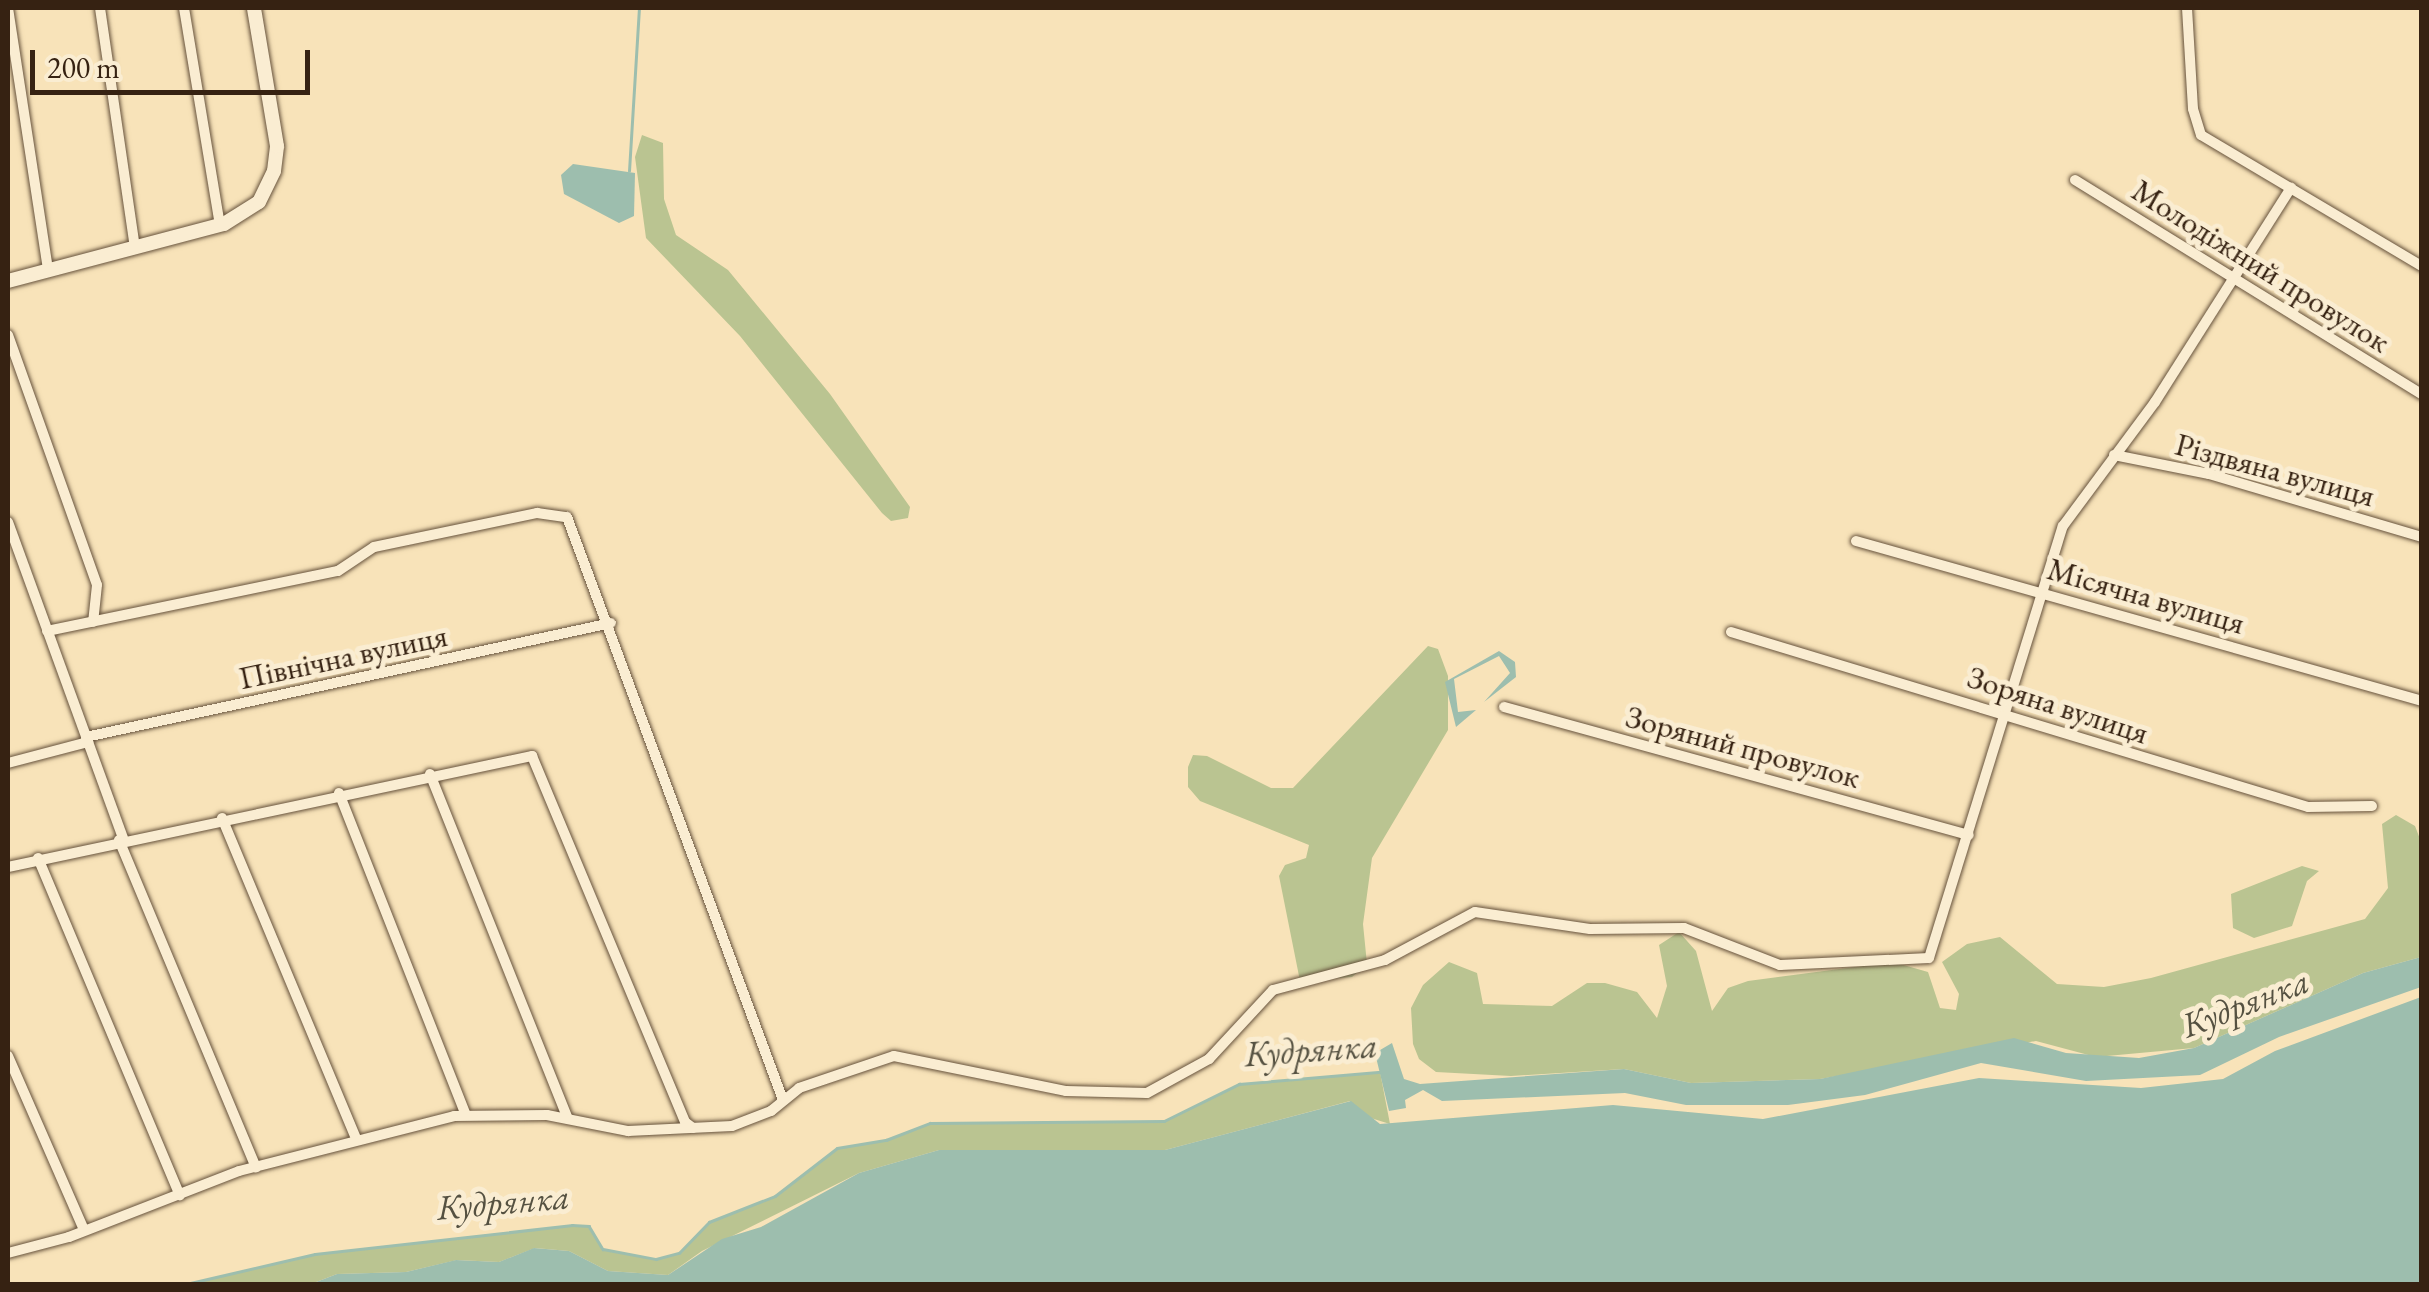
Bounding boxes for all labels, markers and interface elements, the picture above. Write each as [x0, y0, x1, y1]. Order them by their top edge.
scale bar [35, 30, 315, 92]
text: 200 m [47, 48, 120, 87]
street label: Молодіжний провулок [2125, 171, 2397, 361]
street label: Різдвяна вулиця [2171, 425, 2379, 515]
street label: Місячна вулиця [2043, 550, 2249, 642]
street label: Північна вулиця [235, 616, 451, 698]
street label: Зоряна вулиця [1963, 658, 2153, 752]
street label: Зоряний провулок [1622, 697, 1864, 797]
water label: Кудрянка [2175, 960, 2315, 1046]
water label: Кудрянка [1243, 1024, 1379, 1076]
water label: Кудрянка [435, 1175, 571, 1229]

